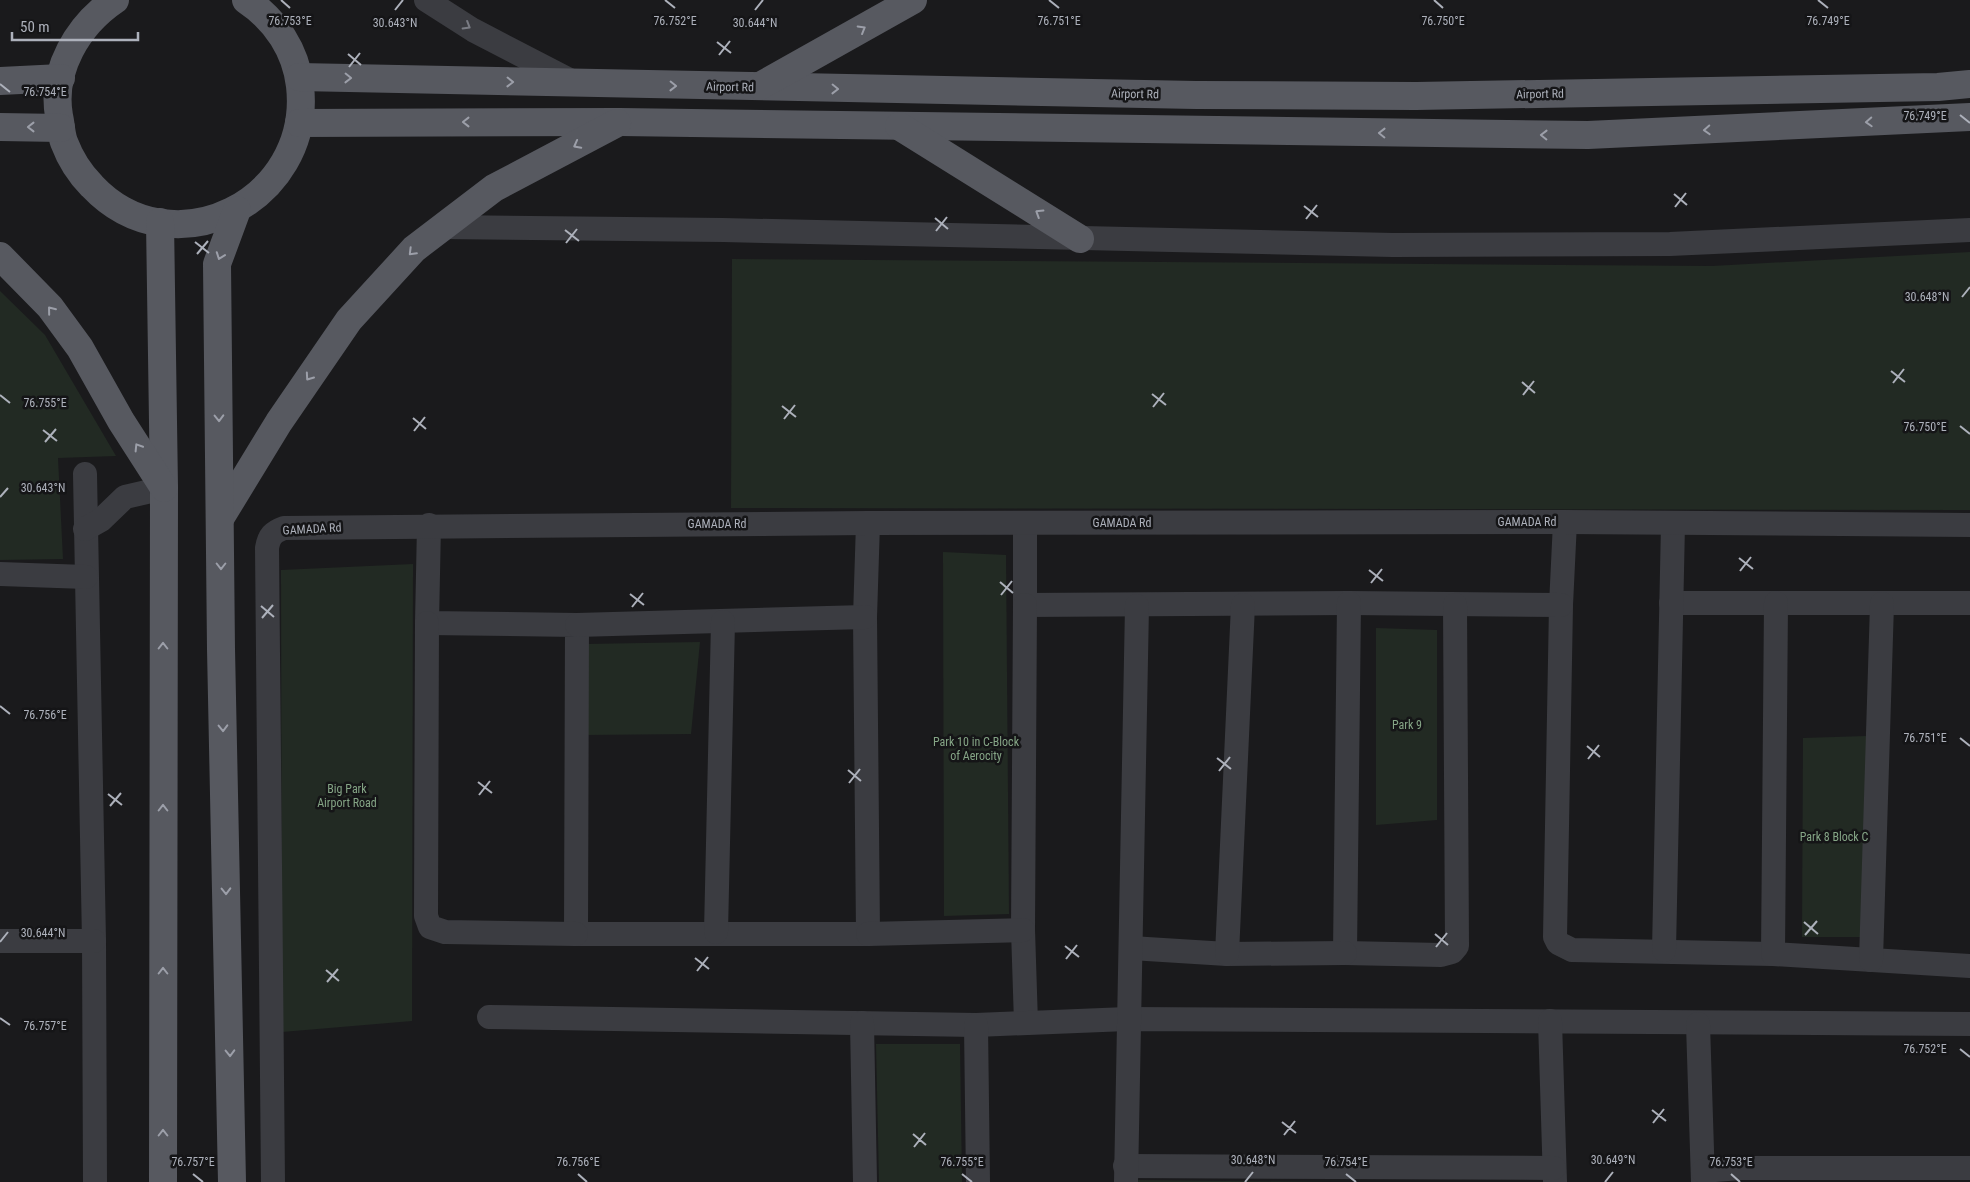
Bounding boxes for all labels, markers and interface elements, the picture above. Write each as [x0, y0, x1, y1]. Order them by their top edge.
scale bar [12, 10, 139, 42]
text: 76.753°E [268, 14, 312, 28]
text: 76.752°E [653, 14, 697, 28]
text: 76.751°E [1037, 14, 1081, 28]
text: 76.750°E [1421, 14, 1465, 28]
text: 76.749°E [1806, 14, 1850, 28]
text: 30.643°N [373, 16, 417, 30]
text: 30.644°N [733, 16, 777, 30]
text: 50 m [20, 18, 50, 36]
one-way arrow [462, 19, 471, 29]
one-way arrow [857, 25, 866, 35]
one-way arrow [344, 73, 352, 83]
one-way arrow [507, 77, 515, 87]
one-way arrow [669, 80, 677, 91]
street label: Airport Rd [706, 80, 754, 94]
one-way arrow [831, 83, 839, 94]
text: 76.754°E [23, 85, 67, 99]
street label: Airport Rd [1111, 87, 1159, 101]
street label: Airport Rd [1516, 87, 1564, 101]
text: 76.749°E [1903, 109, 1947, 123]
one-way arrow [1865, 116, 1873, 127]
one-way arrow [462, 117, 470, 127]
one-way arrow [26, 122, 34, 132]
one-way arrow [1702, 124, 1710, 135]
one-way arrow [1377, 128, 1385, 138]
one-way arrow [1540, 130, 1548, 140]
one-way arrow [573, 138, 582, 148]
one-way arrow [1035, 210, 1044, 220]
one-way arrow [409, 246, 418, 255]
one-way arrow [216, 251, 226, 260]
text: 30.648°N [1905, 290, 1949, 304]
one-way arrow [49, 307, 57, 316]
one-way arrow [306, 372, 315, 381]
text: 76.755°E [23, 396, 67, 410]
one-way arrow [214, 414, 225, 422]
text: 76.750°E [1903, 420, 1947, 434]
one-way arrow [134, 444, 144, 453]
text: 30.643°N [21, 481, 65, 495]
street label: GAMADA Rd [1498, 515, 1556, 529]
street label: GAMADA Rd [1093, 516, 1151, 530]
street label: GAMADA Rd [688, 517, 746, 531]
street label: GAMADA Rd [282, 520, 342, 538]
one-way arrow [216, 562, 226, 570]
one-way arrow [158, 642, 168, 650]
text: 76.756°E [23, 708, 67, 722]
park label: Park 9 [1392, 718, 1422, 732]
one-way arrow [218, 725, 228, 733]
text: 76.751°E [1903, 731, 1947, 745]
park label: Park 10 in C-Block of Aerocity [933, 735, 1020, 763]
park label: Big Park Airport Road [317, 782, 377, 810]
one-way arrow [158, 804, 168, 812]
park label: Park 8 Block C [1800, 830, 1869, 844]
one-way arrow [221, 887, 232, 895]
text: 30.644°N [21, 926, 65, 940]
one-way arrow [158, 967, 168, 974]
text: 76.757°E [23, 1019, 67, 1033]
text: 76.752°E [1903, 1042, 1947, 1056]
one-way arrow [225, 1050, 235, 1058]
one-way arrow [158, 1129, 168, 1137]
text: 30.648°N [1231, 1153, 1275, 1167]
text: 30.649°N [1591, 1153, 1635, 1167]
text: 76.757°E [171, 1155, 215, 1169]
text: 76.756°E [556, 1155, 600, 1169]
text: 76.755°E [940, 1155, 984, 1169]
text: 76.754°E [1324, 1155, 1368, 1169]
text: 76.753°E [1709, 1155, 1753, 1169]

